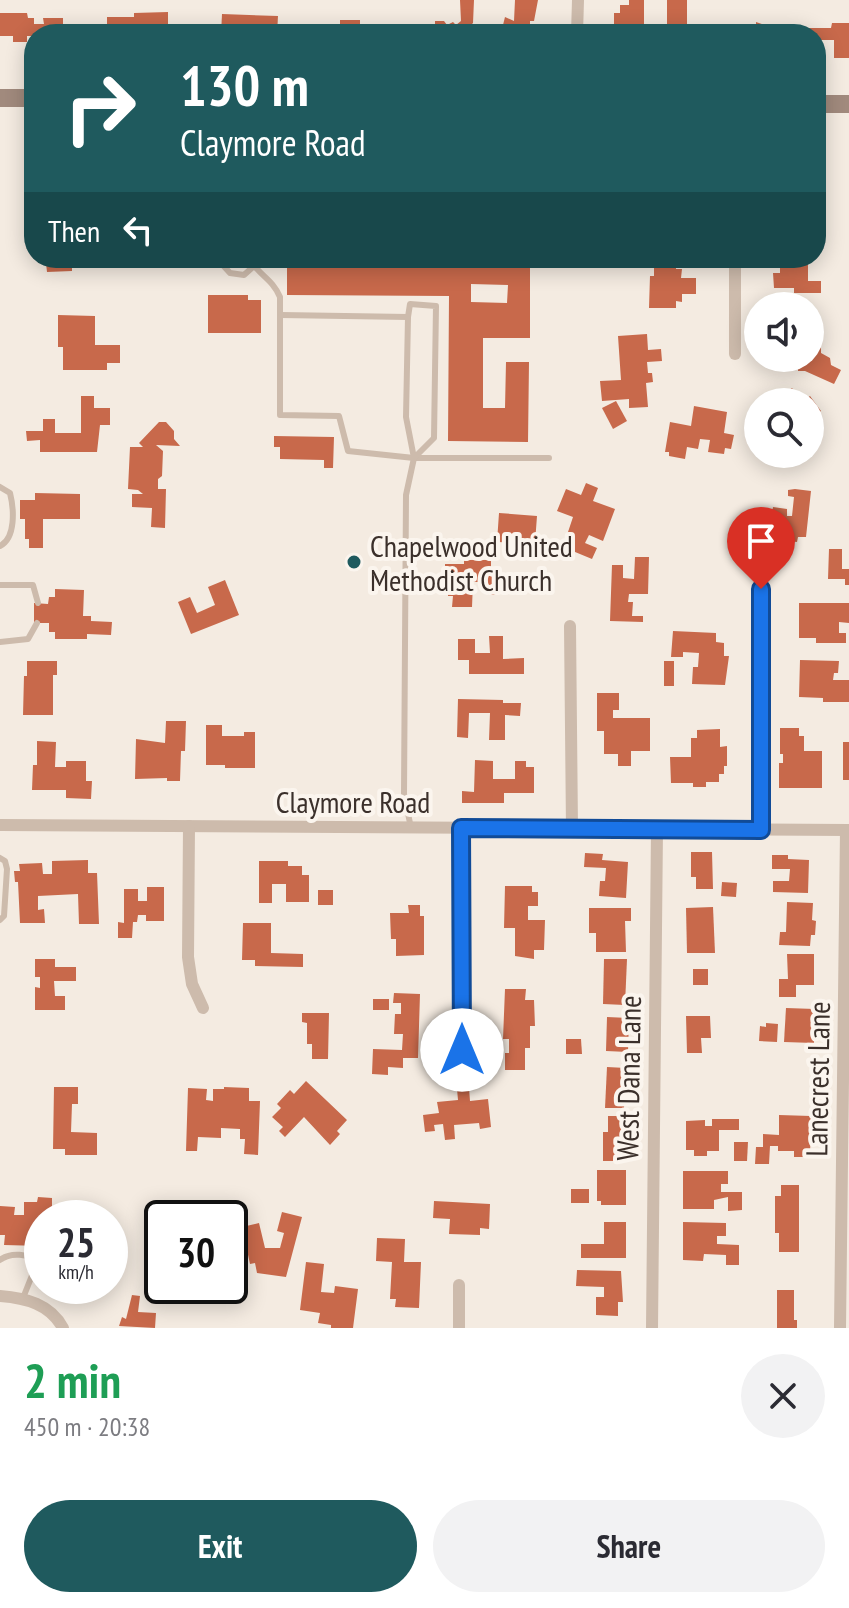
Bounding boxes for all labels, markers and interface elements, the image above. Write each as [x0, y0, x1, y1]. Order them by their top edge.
text: 130 m [180, 49, 309, 121]
icon: right [48, 56, 152, 160]
text: Claymore Road [180, 119, 366, 166]
icon: left [116, 208, 160, 252]
text: Then [48, 211, 100, 250]
map controls [744, 292, 824, 468]
button: sound [744, 292, 824, 372]
button: search [744, 388, 824, 468]
pin [727, 507, 795, 589]
icon: arrive [739, 519, 783, 563]
place label: Chapelwood United Methodist Church [370, 526, 573, 599]
marker: Chapelwood United Methodist Church [345, 553, 363, 571]
street label: Claymore Road [276, 782, 430, 821]
street label: West Dana Lane [607, 995, 649, 1161]
street label: Lanecrest Lane [796, 1001, 838, 1157]
position arrow [420, 1008, 504, 1092]
speed limit sign: 30 [144, 1200, 248, 1304]
text: 25 [57, 1216, 95, 1268]
text: km/h [58, 1259, 94, 1285]
text: 2 min [24, 1349, 121, 1411]
button: close [741, 1354, 825, 1438]
text: 450 m · 20:38 [24, 1410, 150, 1443]
button: Exit [24, 1500, 417, 1592]
button: Share [433, 1500, 825, 1592]

